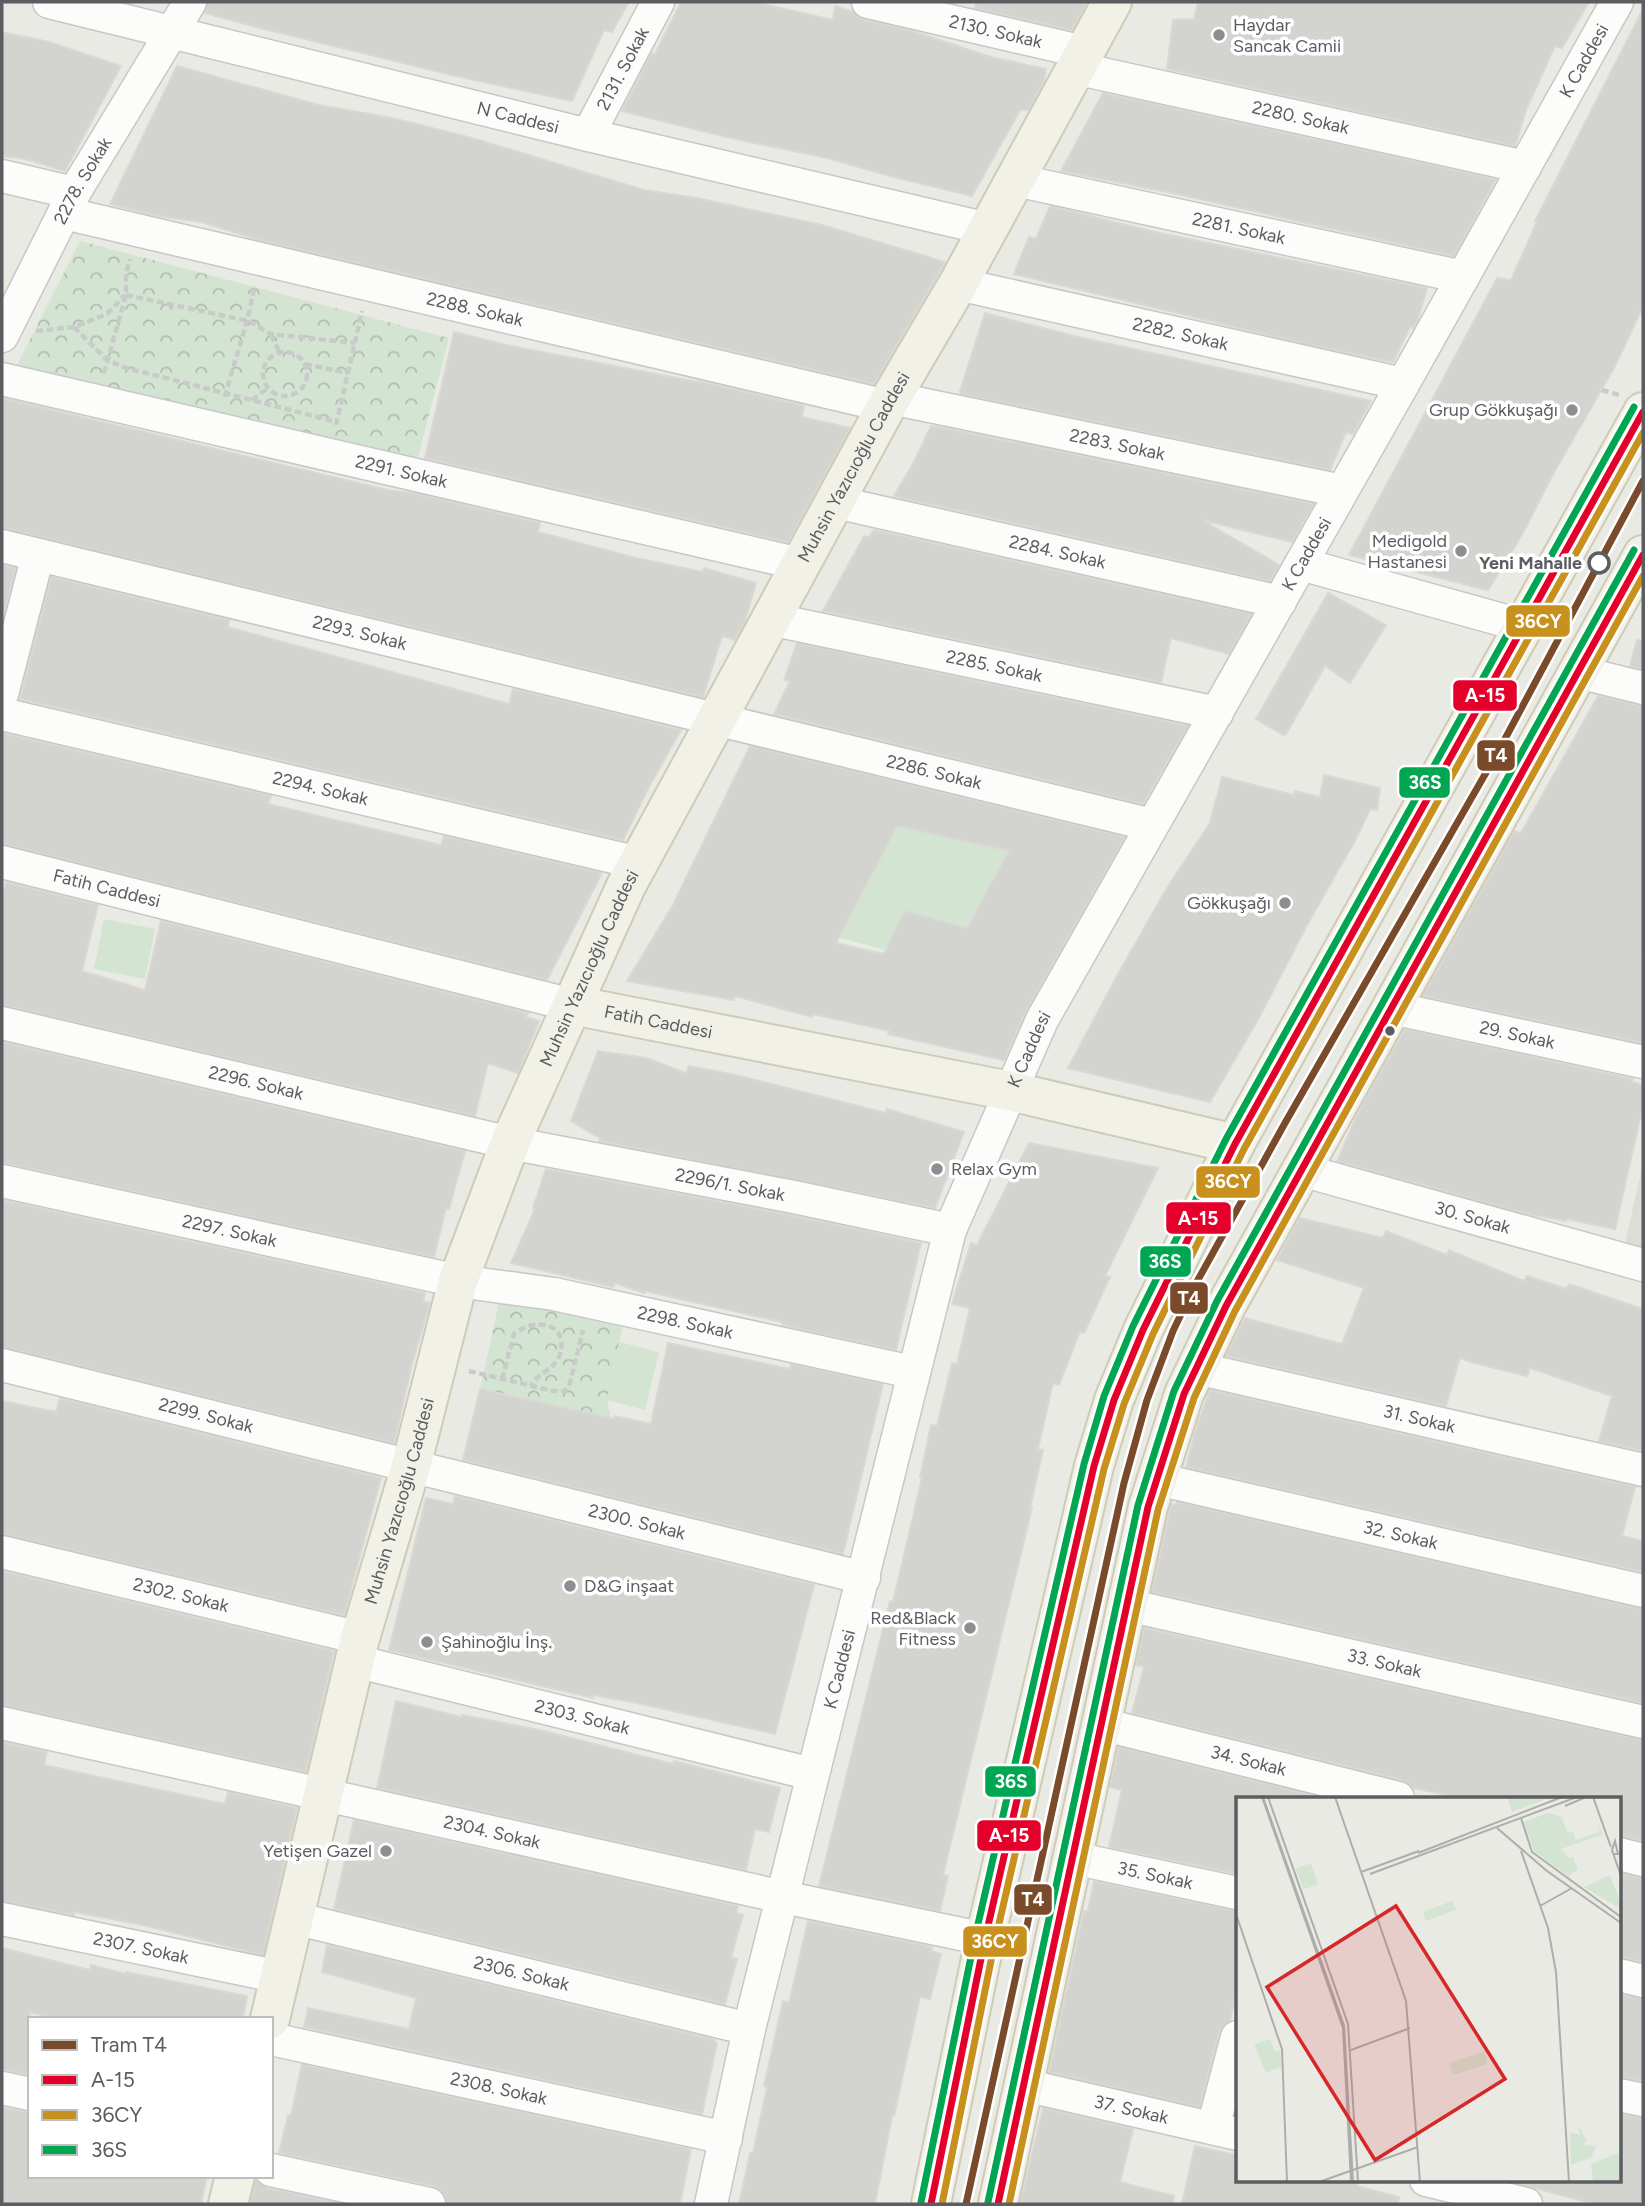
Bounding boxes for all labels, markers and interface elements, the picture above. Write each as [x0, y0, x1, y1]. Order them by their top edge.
street label: 2130. Sokak [947, 10, 1045, 53]
place label: Haydar Sancak Camii [1233, 14, 1341, 57]
street label: K Caddesi [1555, 20, 1613, 102]
street label: 2131. Sokak [592, 23, 654, 114]
marker: Haydar Sancak Camii [1211, 27, 1227, 43]
street label: 2280. Sokak [1250, 96, 1352, 139]
street label: N Caddesi [474, 97, 561, 138]
street label: 2278. Sokak [49, 133, 116, 228]
street label: 2281. Sokak [1190, 208, 1288, 249]
street label: 2288. Sokak [424, 287, 526, 331]
street label: 2282. Sokak [1131, 313, 1231, 355]
street label: Muhsin Yazıcıoğlu Caddesi [793, 368, 915, 566]
place label: Grup Gökkuşağı [1429, 399, 1558, 421]
marker: Grup Gökkuşağı [1564, 402, 1580, 418]
street label: 2283. Sokak [1067, 424, 1167, 465]
street label: 2291. Sokak [353, 450, 450, 493]
street label: K Caddesi [1277, 513, 1336, 595]
street label: 2284. Sokak [1007, 530, 1108, 574]
place label: Medigold Hastanesi [1368, 530, 1447, 573]
marker: Medigold Hastanesi [1453, 543, 1469, 559]
place label: Yeni Mahalle [1479, 552, 1582, 574]
marker: Yeni Mahalle [1588, 552, 1610, 574]
line badge: 36CY [1505, 604, 1571, 638]
text: 36CY [1514, 610, 1563, 633]
street label: 2293. Sokak [310, 611, 409, 655]
street label: 2285. Sokak [944, 645, 1044, 687]
line badge: A-15 [1452, 679, 1518, 712]
text: A-15 [1465, 684, 1505, 707]
line badge: T4 [1476, 739, 1516, 772]
text: T4 [1484, 744, 1508, 767]
street label: 2286. Sokak [884, 750, 984, 794]
line badge: 36S [1398, 766, 1451, 799]
street label: 2294. Sokak [270, 767, 371, 810]
text: 36S [1408, 771, 1442, 794]
street label: Fatih Caddesi [51, 864, 163, 912]
street label: Muhsin Yazıcıoğlu Caddesi [535, 866, 644, 1070]
place label: Gökkuşağı [1187, 892, 1271, 914]
marker: Gökkuşağı [1277, 895, 1293, 911]
street label: Fatih Caddesi [602, 1001, 714, 1043]
street label: K Caddesi [1003, 1007, 1056, 1091]
street label: 29. Sokak [1477, 1016, 1557, 1054]
unlabelled marker [1383, 1024, 1397, 1038]
street label: 2296. Sokak [206, 1061, 306, 1105]
place label: Relax Gym [951, 1158, 1037, 1180]
marker: Relax Gym [929, 1161, 945, 1177]
street label: 2296/1. Sokak [673, 1164, 787, 1206]
line badge: 36CY [1195, 1165, 1261, 1199]
text: 36CY [1204, 1170, 1253, 1193]
street label: 30. Sokak [1432, 1197, 1513, 1239]
line badge: A-15 [1165, 1201, 1232, 1235]
text: A-15 [1178, 1207, 1218, 1230]
street label: 2297. Sokak [180, 1210, 279, 1252]
line badge: 36S [1139, 1245, 1192, 1278]
text: 36S [1148, 1250, 1182, 1273]
line badge: T4 [1169, 1281, 1209, 1315]
text: T4 [1177, 1287, 1201, 1310]
street label: 2298. Sokak [635, 1301, 735, 1344]
street label: 2299. Sokak [156, 1393, 256, 1438]
street label: Muhsin Yazıcıoğlu Caddesi [360, 1396, 439, 1607]
street label: 31. Sokak [1381, 1400, 1458, 1438]
street label: 2300. Sokak [586, 1499, 688, 1545]
street label: 32. Sokak [1361, 1516, 1440, 1554]
street label: 2302. Sokak [131, 1573, 231, 1617]
place label: D&G inşaat [584, 1575, 674, 1597]
marker: D&G inşaat [562, 1578, 578, 1594]
place label: Red&Black Fitness [870, 1607, 956, 1650]
marker: Red&Black Fitness [962, 1620, 978, 1636]
street label: K Caddesi [819, 1627, 860, 1711]
place label: Şahinoğlu İnş. [441, 1631, 552, 1653]
marker: Şahinoğlu İnş. [419, 1634, 435, 1650]
street label: 33. Sokak [1345, 1644, 1424, 1683]
street label: 2303. Sokak [532, 1695, 632, 1740]
street label: 34. Sokak [1208, 1741, 1289, 1781]
line badge: 36S [984, 1765, 1037, 1798]
text: 36S [994, 1770, 1028, 1793]
inset map [1236, 1797, 1620, 2182]
street label: 2304. Sokak [441, 1811, 543, 1854]
line badge: A-15 [976, 1819, 1042, 1852]
text: A-15 [989, 1824, 1029, 1847]
place label: Yetişen Gazel [263, 1840, 372, 1862]
marker: Yetişen Gazel [378, 1843, 394, 1859]
street label: 35. Sokak [1116, 1857, 1195, 1894]
line badge: T4 [1013, 1883, 1053, 1916]
text: T4 [1021, 1888, 1045, 1911]
line badge: 36CY [962, 1925, 1028, 1958]
street label: 2307. Sokak [91, 1927, 191, 1969]
text: 36CY [971, 1930, 1020, 1953]
street label: 2306. Sokak [471, 1951, 572, 1996]
legend [28, 2017, 273, 2178]
text: Tram T4 [91, 2032, 167, 2057]
text: A-15 [91, 2067, 135, 2092]
street label: 2308. Sokak [448, 2067, 549, 2110]
street label: 37. Sokak [1092, 2090, 1171, 2129]
text: 36CY [91, 2102, 142, 2127]
text: 36S [91, 2137, 127, 2162]

